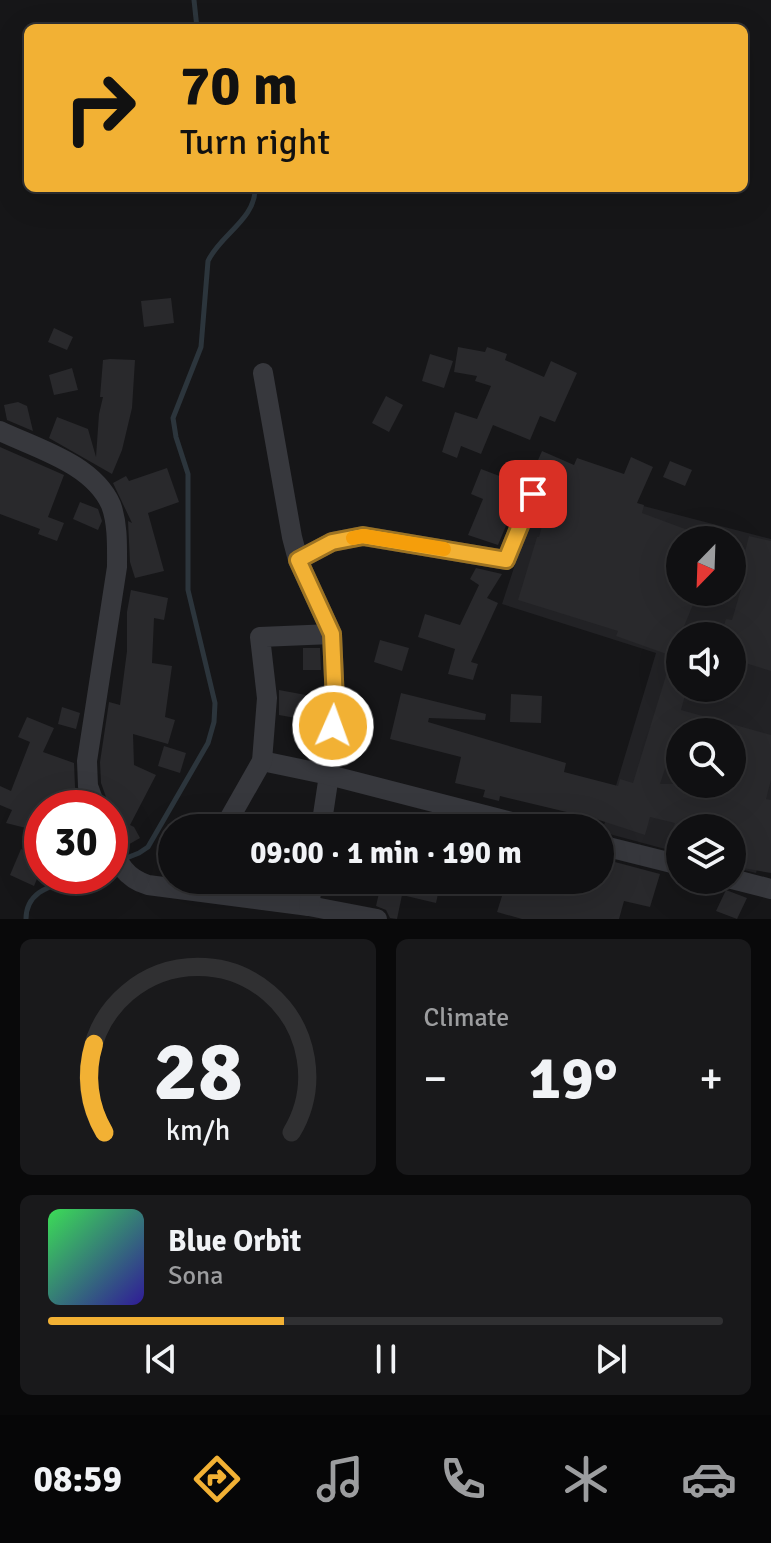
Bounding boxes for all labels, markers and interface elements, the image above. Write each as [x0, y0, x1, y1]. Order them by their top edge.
text: 70 m [180, 51, 298, 120]
icon: right [48, 56, 152, 160]
text: Turn right [180, 120, 330, 165]
pin [499, 460, 567, 528]
icon: arrive [511, 472, 555, 516]
north arrow [666, 526, 746, 606]
map controls [666, 526, 746, 894]
button: sound [666, 622, 746, 702]
position arrow [291, 684, 375, 768]
button: search [666, 718, 746, 798]
speed limit sign: 30 [24, 790, 128, 894]
button: layers [666, 814, 746, 894]
text: 09:00 · 1 min · 190 m [250, 835, 522, 872]
text: Climate [424, 1002, 509, 1034]
text: 28 [153, 1021, 243, 1123]
text: 19° [529, 1042, 618, 1116]
text: − [424, 1052, 447, 1106]
text: + [699, 1052, 723, 1106]
text: km/h [165, 1113, 230, 1148]
text: Blue Orbit [168, 1223, 301, 1260]
text: Sona [168, 1260, 223, 1292]
icon: previous [139, 1337, 183, 1381]
icon: pause [364, 1337, 408, 1381]
icon: next [589, 1337, 633, 1381]
icon: directions [189, 1451, 245, 1507]
icon: music [312, 1451, 368, 1507]
icon: phone [435, 1451, 491, 1507]
icon: climate [558, 1451, 614, 1507]
icon: car [681, 1451, 737, 1507]
text: 08:59 [34, 1457, 122, 1502]

